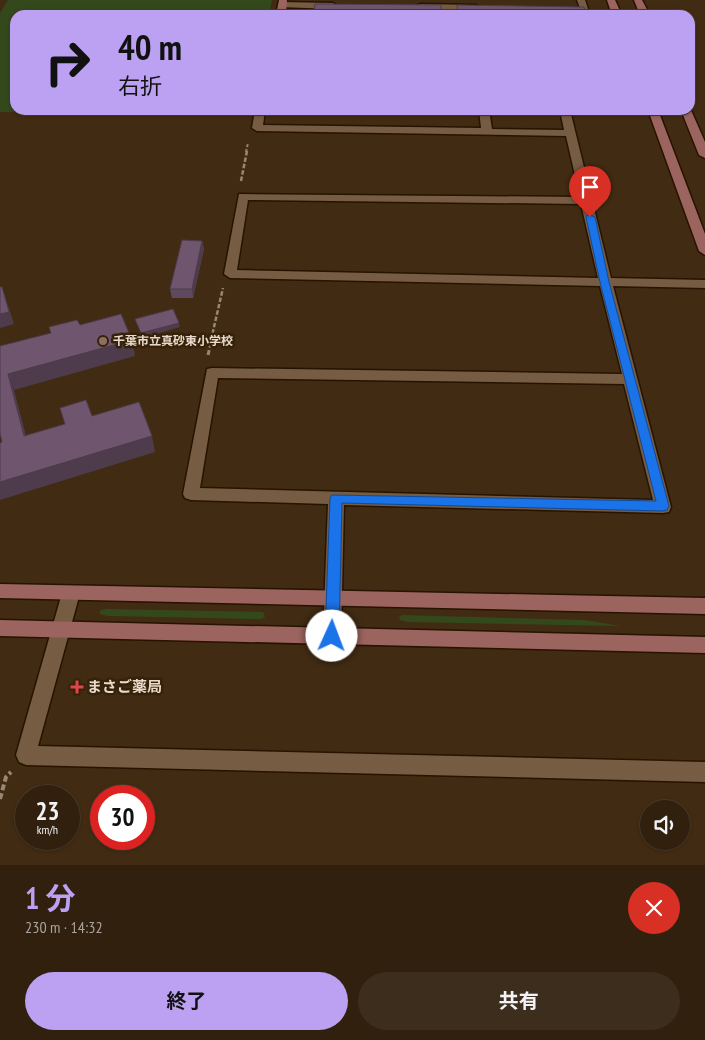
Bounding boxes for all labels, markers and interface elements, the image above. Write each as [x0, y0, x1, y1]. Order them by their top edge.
text: 40 m [118, 24, 182, 70]
icon: right [35, 30, 100, 95]
text: 右折 [118, 72, 162, 100]
pin [569, 166, 611, 217]
icon: arrive [576, 173, 604, 201]
place label: 千葉市立真砂東小学校 [113, 333, 233, 348]
marker: 千葉市立真砂東小学校 [97, 335, 109, 347]
position arrow [305, 609, 357, 661]
place label: まさご薬局 [87, 677, 162, 696]
marker: まさご薬局 [71, 681, 83, 693]
speed limit sign: 30 [90, 785, 155, 850]
text: 23 [36, 795, 59, 827]
map controls [640, 800, 690, 850]
button: sound [640, 800, 690, 850]
text: km/h [37, 822, 58, 837]
text: 1 分 [25, 878, 76, 917]
button: close [628, 882, 680, 934]
text: 230 m · 14:32 [25, 917, 103, 937]
button: 終了 [25, 972, 348, 1030]
button: 共有 [358, 972, 680, 1030]

